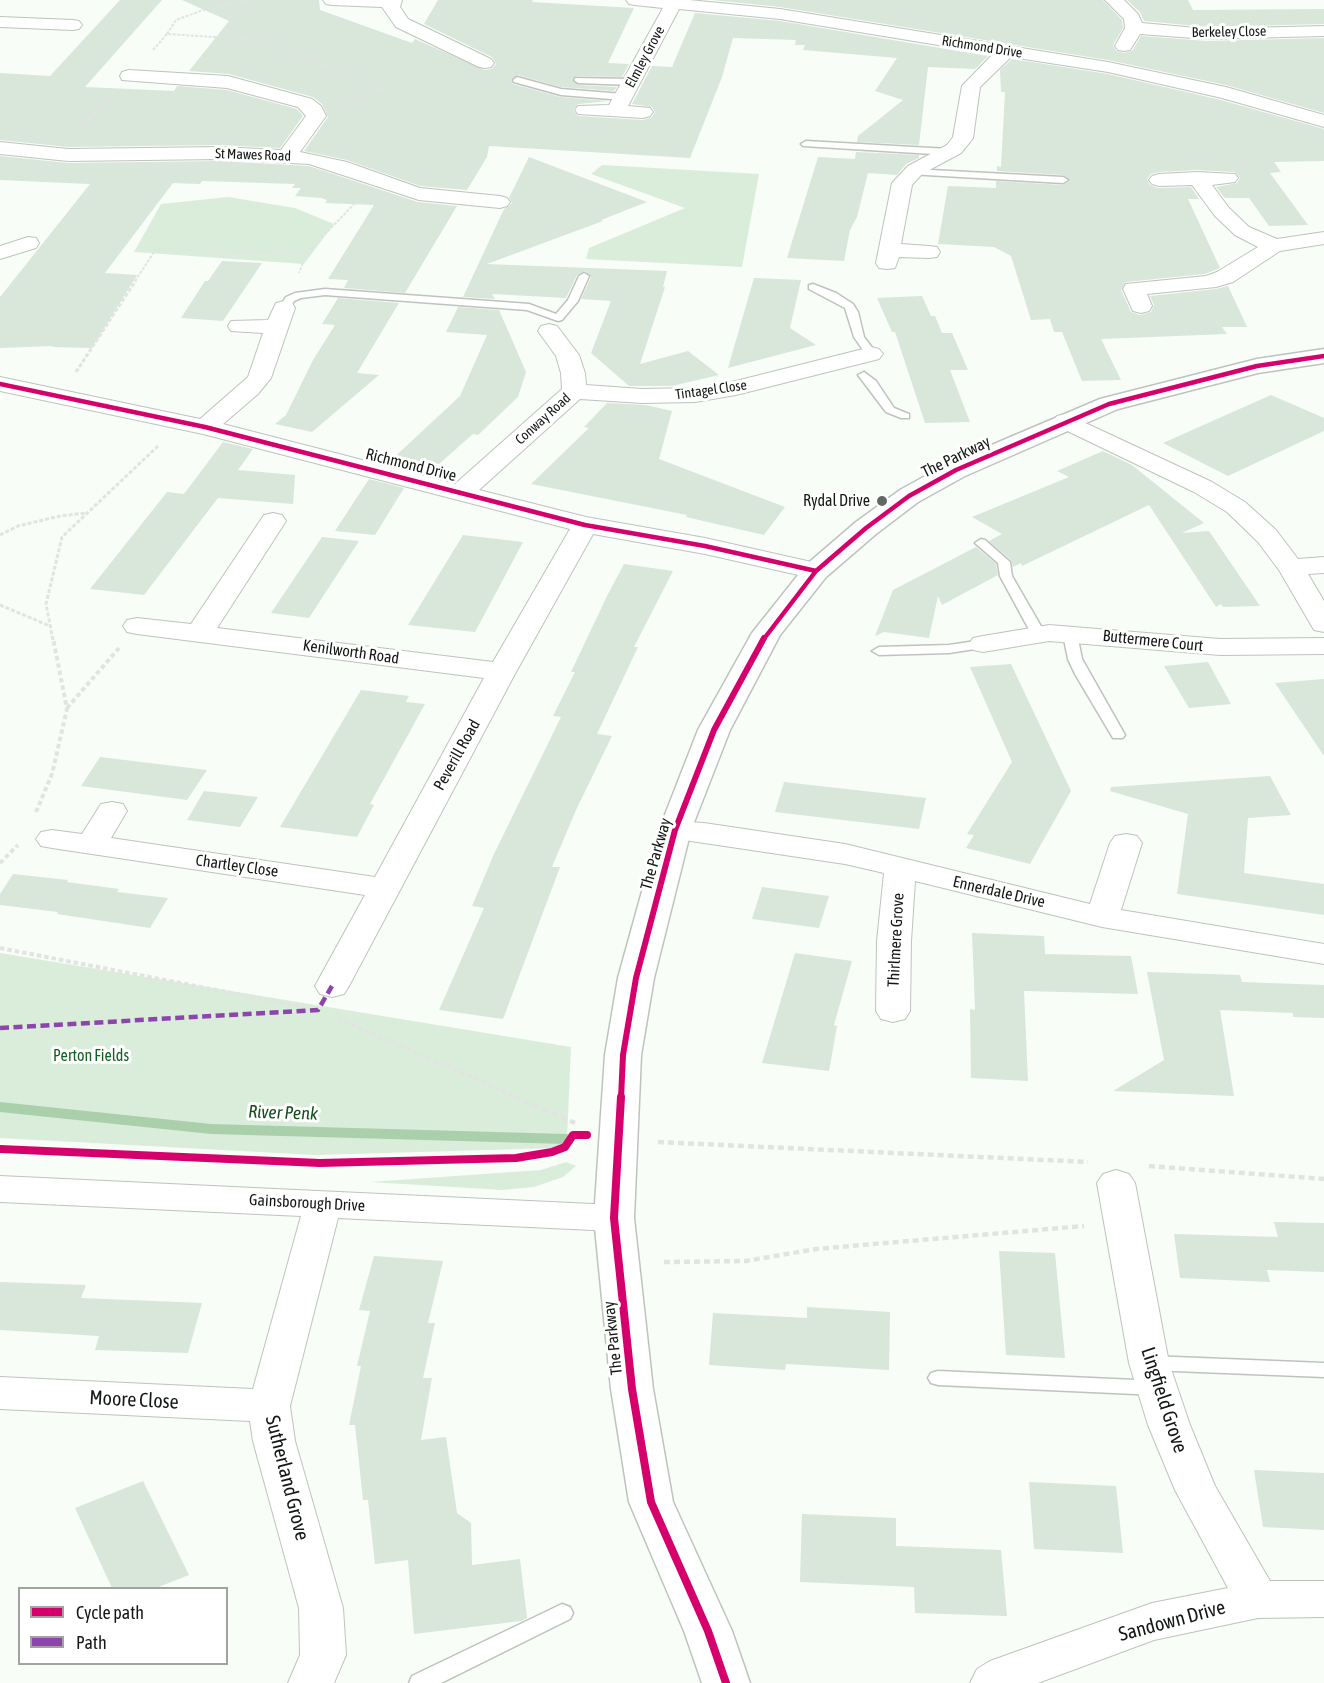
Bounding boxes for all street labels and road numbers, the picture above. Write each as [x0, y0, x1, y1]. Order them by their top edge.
street label: Elmley Grove [622, 23, 668, 91]
street label: Berkeley Close [1192, 23, 1266, 41]
street label: Richmond Drive [941, 32, 1023, 62]
street label: St Mawes Road [215, 145, 291, 165]
street label: Tintagel Close [674, 377, 748, 403]
street label: Conway Road [512, 390, 574, 448]
street label: The Parkway [919, 432, 993, 482]
street label: Richmond Drive [364, 444, 458, 486]
street label: Buttermere Court [1102, 626, 1204, 656]
street label: Kenilworth Road [302, 636, 400, 668]
street label: Peverill Road [430, 716, 484, 794]
street label: The Parkway [637, 816, 675, 892]
street label: Chartley Close [194, 851, 280, 881]
street label: Ennerdale Drive [951, 872, 1047, 912]
street label: Thirlmere Grove [884, 892, 908, 988]
street label: Gainsborough Drive [249, 1190, 365, 1216]
street label: The Parkway [600, 1300, 626, 1376]
street label: Lingfield Grove [1136, 1344, 1192, 1456]
street label: Moore Close [89, 1386, 179, 1414]
street label: Sutherland Grove [260, 1413, 314, 1543]
street label: Sandown Drive [1116, 1595, 1228, 1647]

